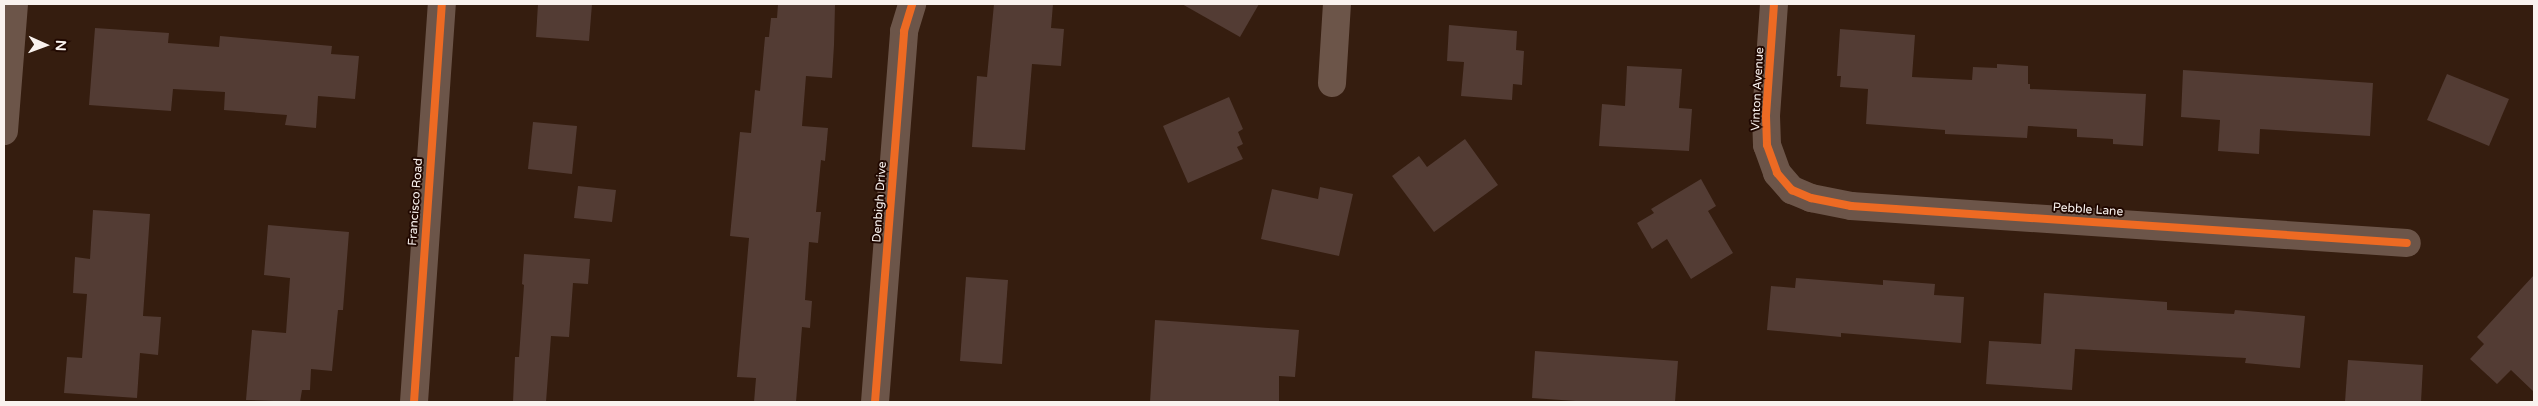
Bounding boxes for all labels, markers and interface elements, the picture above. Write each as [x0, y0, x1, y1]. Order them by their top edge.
north arrow [20, 20, 70, 70]
text: N [52, 40, 69, 51]
street label: Vinton Avenue [1749, 47, 1767, 131]
street label: Francisco Road [406, 158, 426, 246]
street label: Denbigh Drive [870, 161, 890, 243]
street label: Pebble Lane [2052, 200, 2124, 220]

